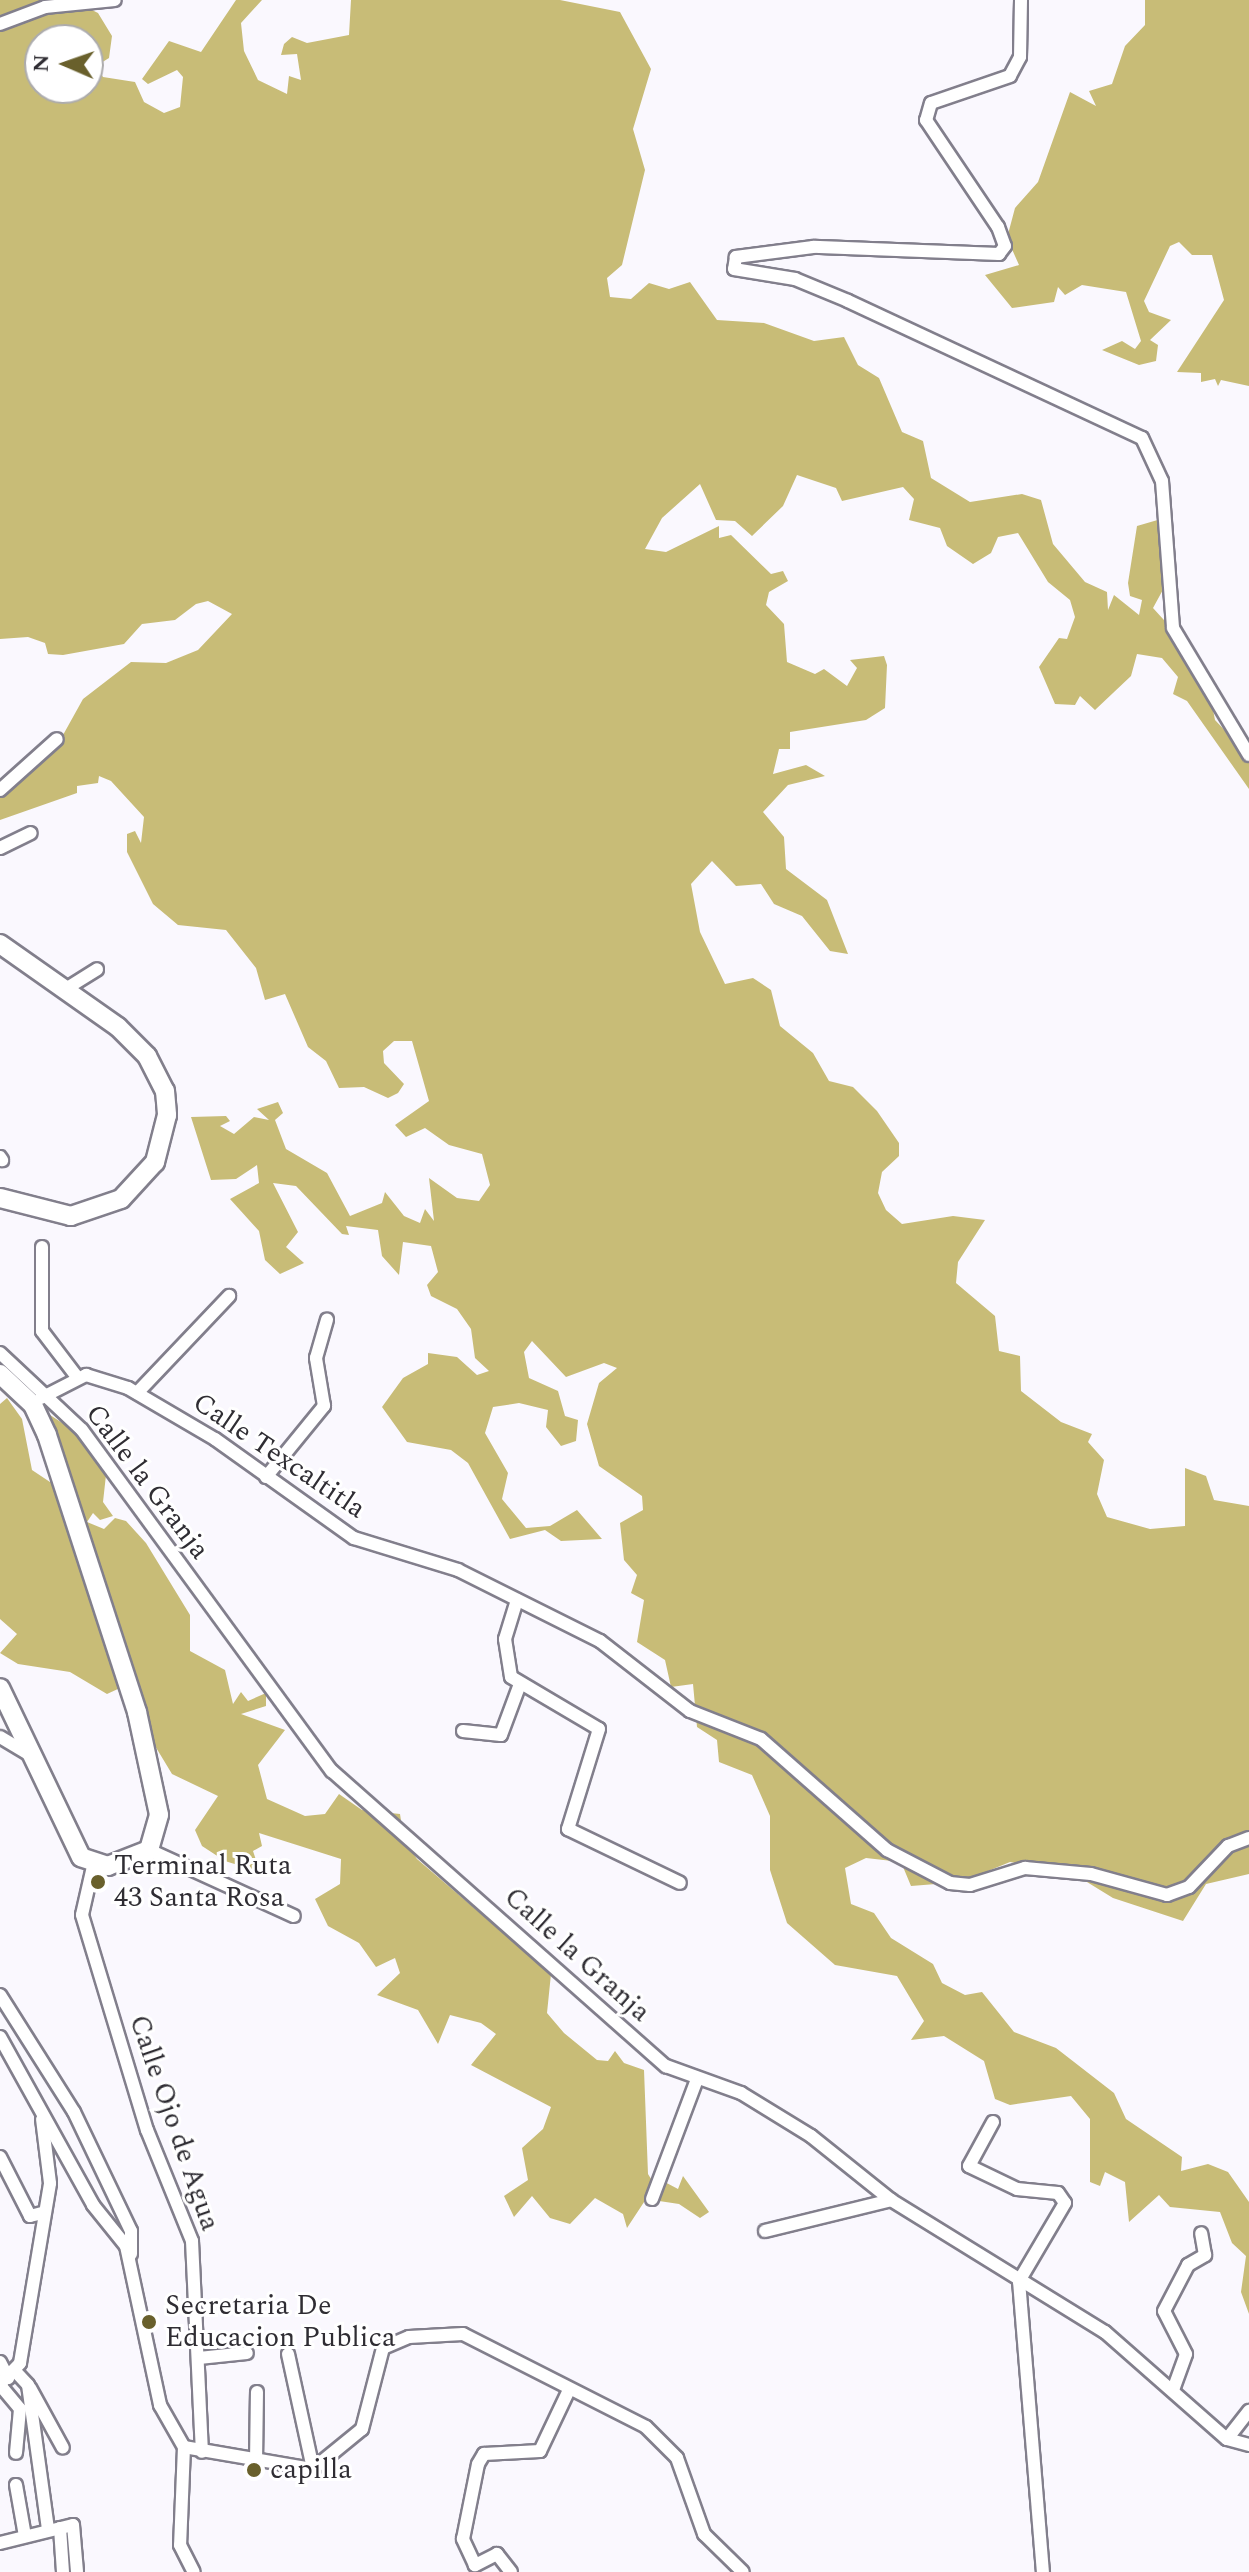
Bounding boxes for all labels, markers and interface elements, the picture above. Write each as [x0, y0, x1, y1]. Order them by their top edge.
north arrow [24, 24, 104, 104]
text: N [25, 54, 58, 73]
street label: Calle Texcaltitla [186, 1386, 372, 1526]
street label: Calle la Granja [78, 1398, 216, 1566]
place label: Terminal Ruta 43 Santa Rosa [114, 1849, 292, 1915]
marker: Terminal Ruta 43 Santa Rosa [89, 1873, 107, 1891]
street label: Calle la Granja [497, 1881, 657, 2029]
street label: Calle Ojo de Agua [121, 2011, 227, 2235]
place label: Secretaria De Educacion Publica [165, 2289, 396, 2355]
marker: Secretaria De Educacion Publica [140, 2313, 158, 2331]
place label: capilla [270, 2453, 352, 2487]
marker: capilla [245, 2461, 263, 2479]

